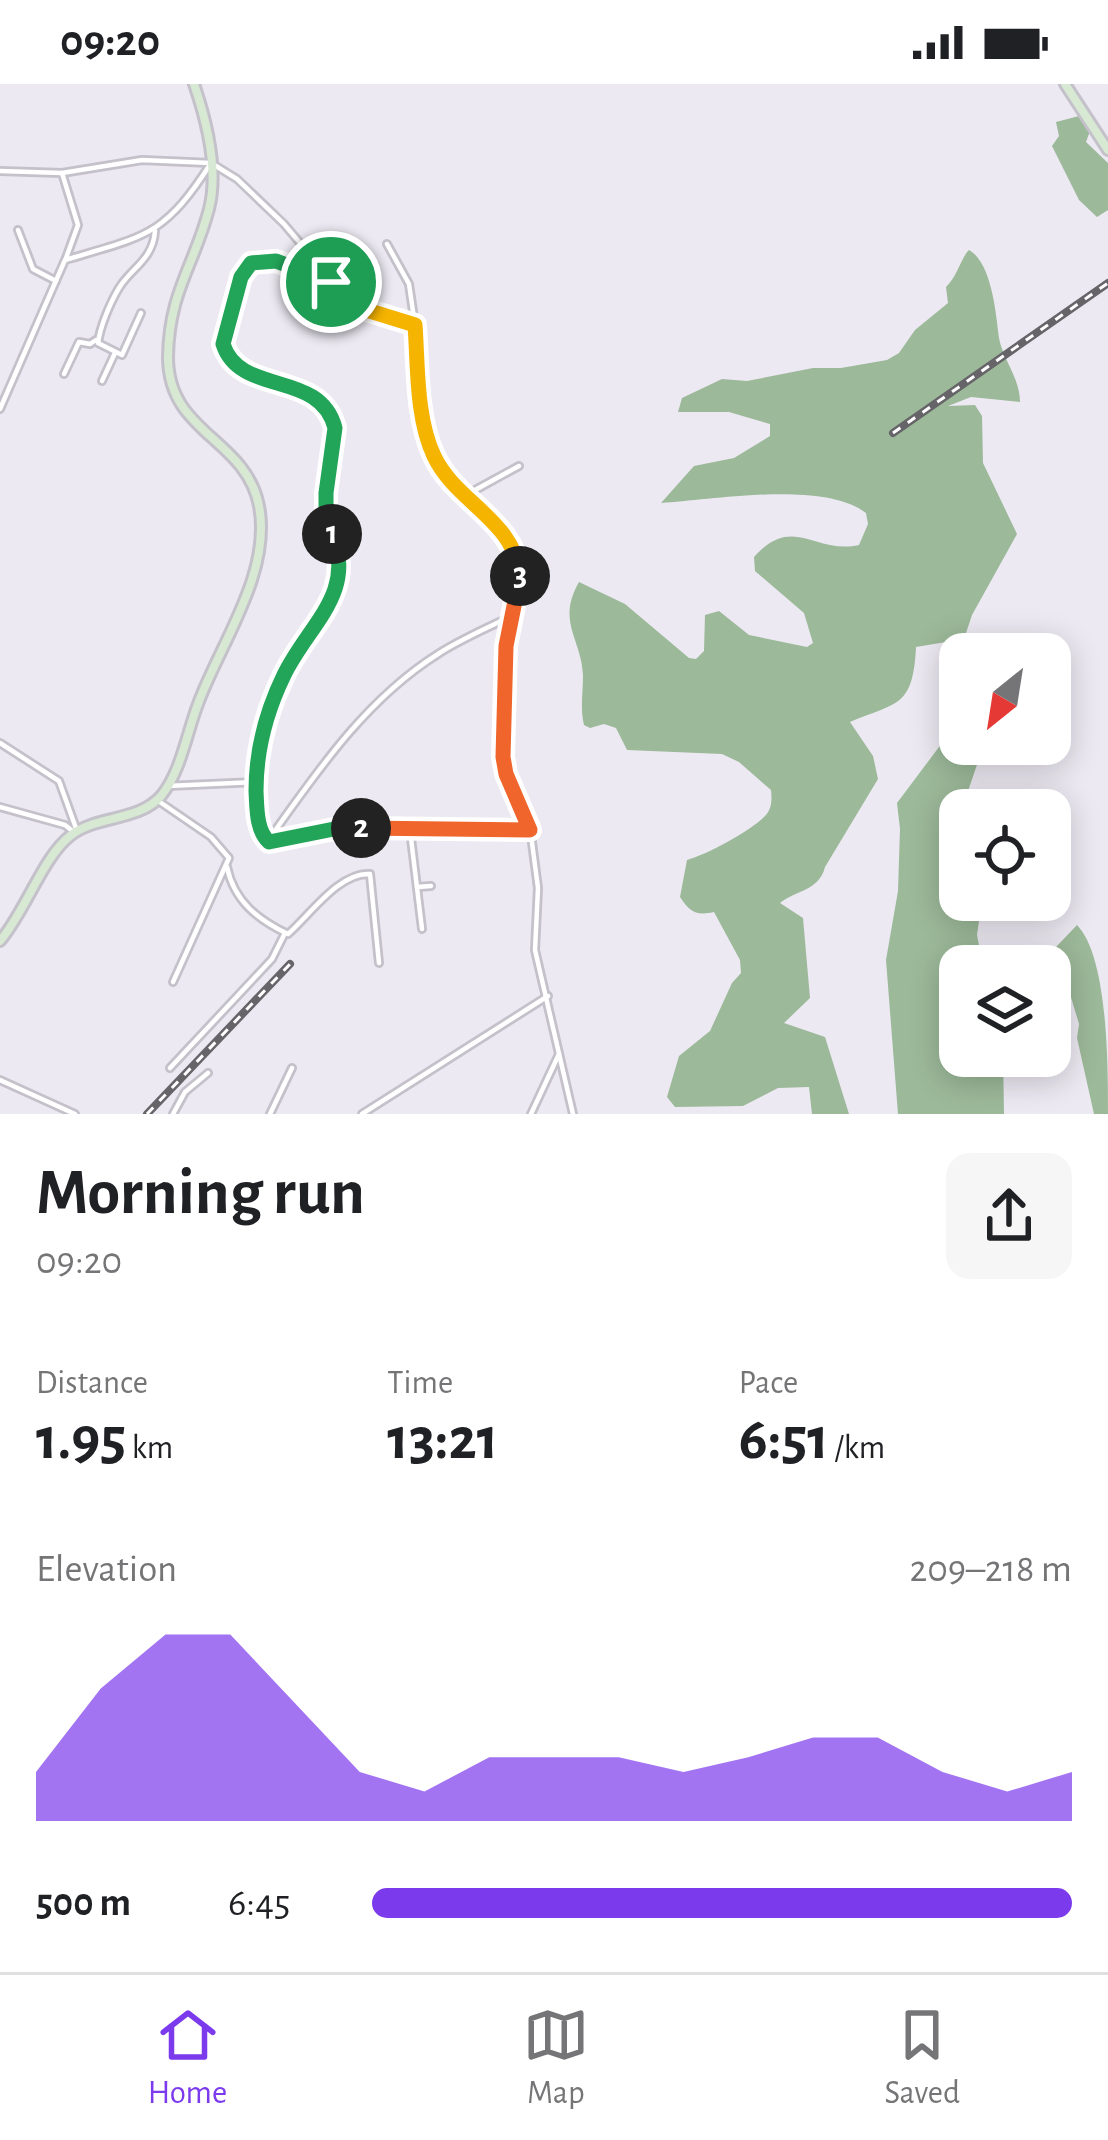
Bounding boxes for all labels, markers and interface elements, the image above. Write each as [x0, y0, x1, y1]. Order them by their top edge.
text: 09:20 [60, 19, 160, 64]
pin [280, 231, 382, 333]
icon: arrive [298, 249, 364, 315]
pin: 1 [302, 504, 362, 564]
text: 1 [326, 517, 338, 550]
pin: 3 [490, 546, 550, 606]
text: 3 [513, 559, 527, 592]
north arrow [939, 633, 1071, 765]
map controls [939, 633, 1071, 1077]
button: locate [939, 789, 1071, 921]
pin: 2 [331, 798, 391, 858]
text: 2 [353, 811, 369, 844]
button: layers [939, 945, 1071, 1077]
button: share [946, 1153, 1072, 1279]
text: Morning run [36, 1160, 365, 1226]
text: 09:20 [36, 1242, 122, 1281]
text: Distance [36, 1367, 148, 1400]
text: Time [387, 1367, 453, 1400]
text: Pace [739, 1367, 798, 1400]
text: 1.95 [36, 1410, 126, 1470]
text: 13:21 [387, 1410, 498, 1470]
text: 6:51 [739, 1410, 829, 1470]
text: km [126, 1432, 173, 1465]
text: /km [829, 1432, 885, 1465]
text: Elevation [36, 1550, 177, 1589]
text: 209–218 m [909, 1550, 1072, 1589]
text: 500 m [36, 1884, 131, 1923]
text: 6:45 [228, 1884, 290, 1923]
tab: Home [148, 2002, 227, 2114]
tab: Map [523, 2002, 589, 2114]
tab: Saved [885, 2002, 960, 2114]

